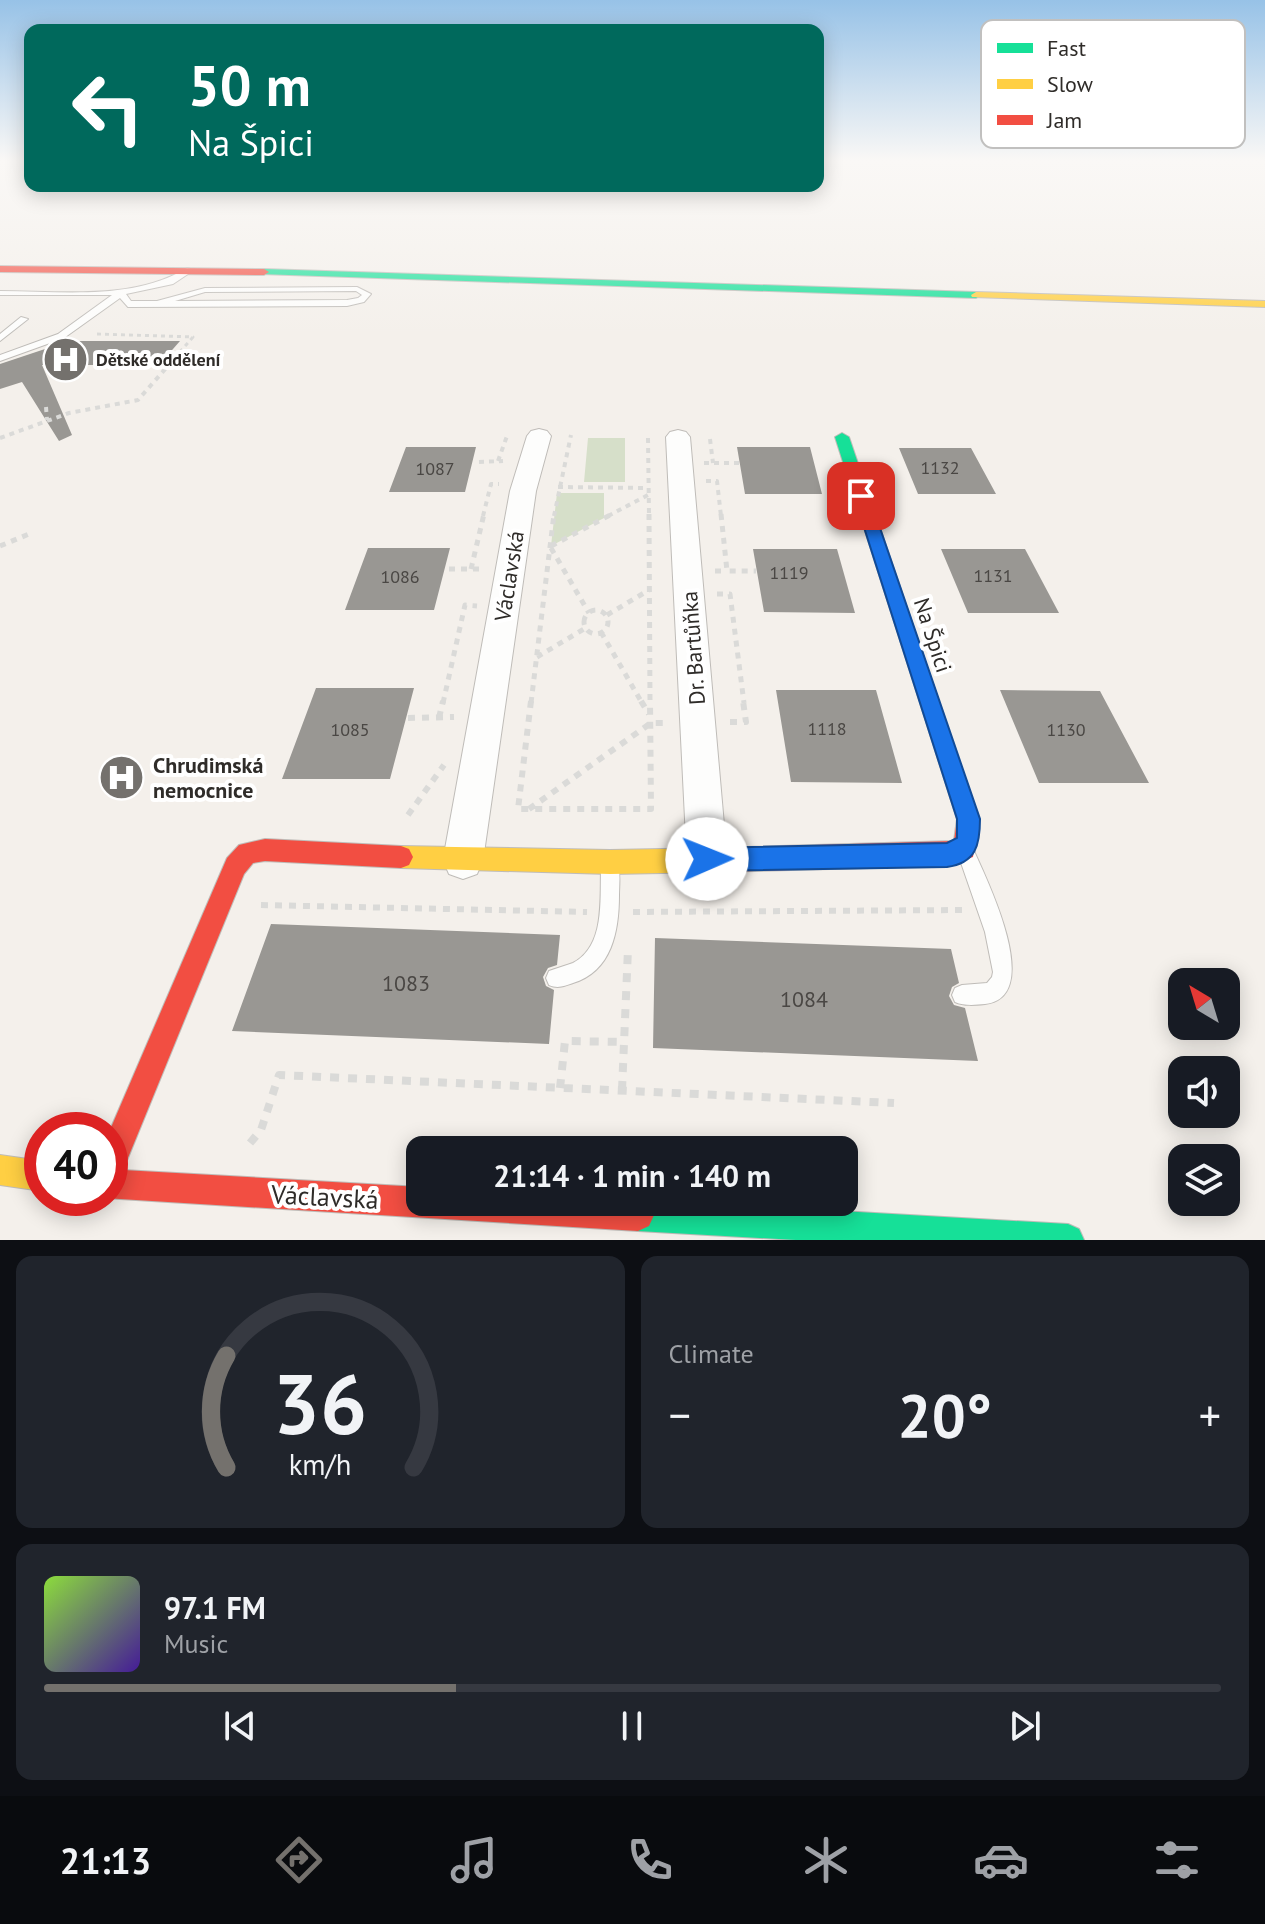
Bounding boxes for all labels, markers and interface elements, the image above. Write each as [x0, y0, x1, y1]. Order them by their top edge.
legend [981, 20, 1245, 148]
text: Fast [1047, 34, 1087, 62]
text: 50 m [188, 49, 311, 121]
icon: left [56, 56, 160, 160]
text: Slow [1047, 70, 1093, 98]
text: Jam [1046, 106, 1082, 134]
text: Na Špici [188, 119, 314, 166]
hospital icon: Dětské oddělení [41, 336, 89, 384]
place label: Dětské oddělení [96, 348, 220, 371]
house number: 1132 [920, 456, 960, 479]
house number: 1087 [415, 457, 455, 480]
pin [827, 462, 895, 530]
icon: arrive [839, 474, 883, 518]
street label: Václavská [488, 529, 530, 624]
house number: 1119 [769, 561, 809, 584]
house number: 1131 [973, 564, 1013, 587]
house number: 1086 [380, 565, 420, 588]
street label: Dr. Bartůňka [675, 590, 711, 706]
street label: Na Špici [908, 594, 958, 676]
house number: 1118 [807, 717, 847, 740]
house number: 1085 [330, 718, 370, 741]
house number: 1130 [1046, 718, 1086, 741]
place label: Chrudimská nemocnice [153, 751, 263, 804]
hospital icon: Chrudimská nemocnice [98, 754, 146, 802]
position arrow [665, 817, 749, 901]
north arrow [1168, 968, 1240, 1040]
map controls [1168, 968, 1240, 1216]
house number: 1083 [382, 969, 430, 997]
house number: 1084 [780, 985, 828, 1013]
button: sound [1168, 1056, 1240, 1128]
speed limit sign: 40 [24, 1112, 128, 1216]
button: layers [1168, 1144, 1240, 1216]
text: 21:14 · 1 min · 140 m [493, 1156, 771, 1195]
street label: Václavská [269, 1177, 380, 1216]
text: Climate [669, 1337, 754, 1370]
text: 36 [273, 1349, 367, 1457]
text: 20° [898, 1376, 992, 1454]
text: − [669, 1386, 691, 1443]
text: + [1199, 1386, 1221, 1443]
text: km/h [289, 1446, 352, 1483]
text: 97.1 FM [164, 1588, 266, 1627]
text: Music [164, 1627, 228, 1660]
icon: previous [218, 1704, 262, 1748]
icon: pause [610, 1704, 654, 1748]
icon: next [1003, 1704, 1047, 1748]
icon: directions [271, 1832, 327, 1888]
icon: music [446, 1832, 502, 1888]
icon: phone [622, 1832, 678, 1888]
icon: climate [798, 1832, 854, 1888]
icon: car [973, 1832, 1029, 1888]
icon: filters [1149, 1832, 1205, 1888]
text: 21:13 [60, 1837, 151, 1884]

